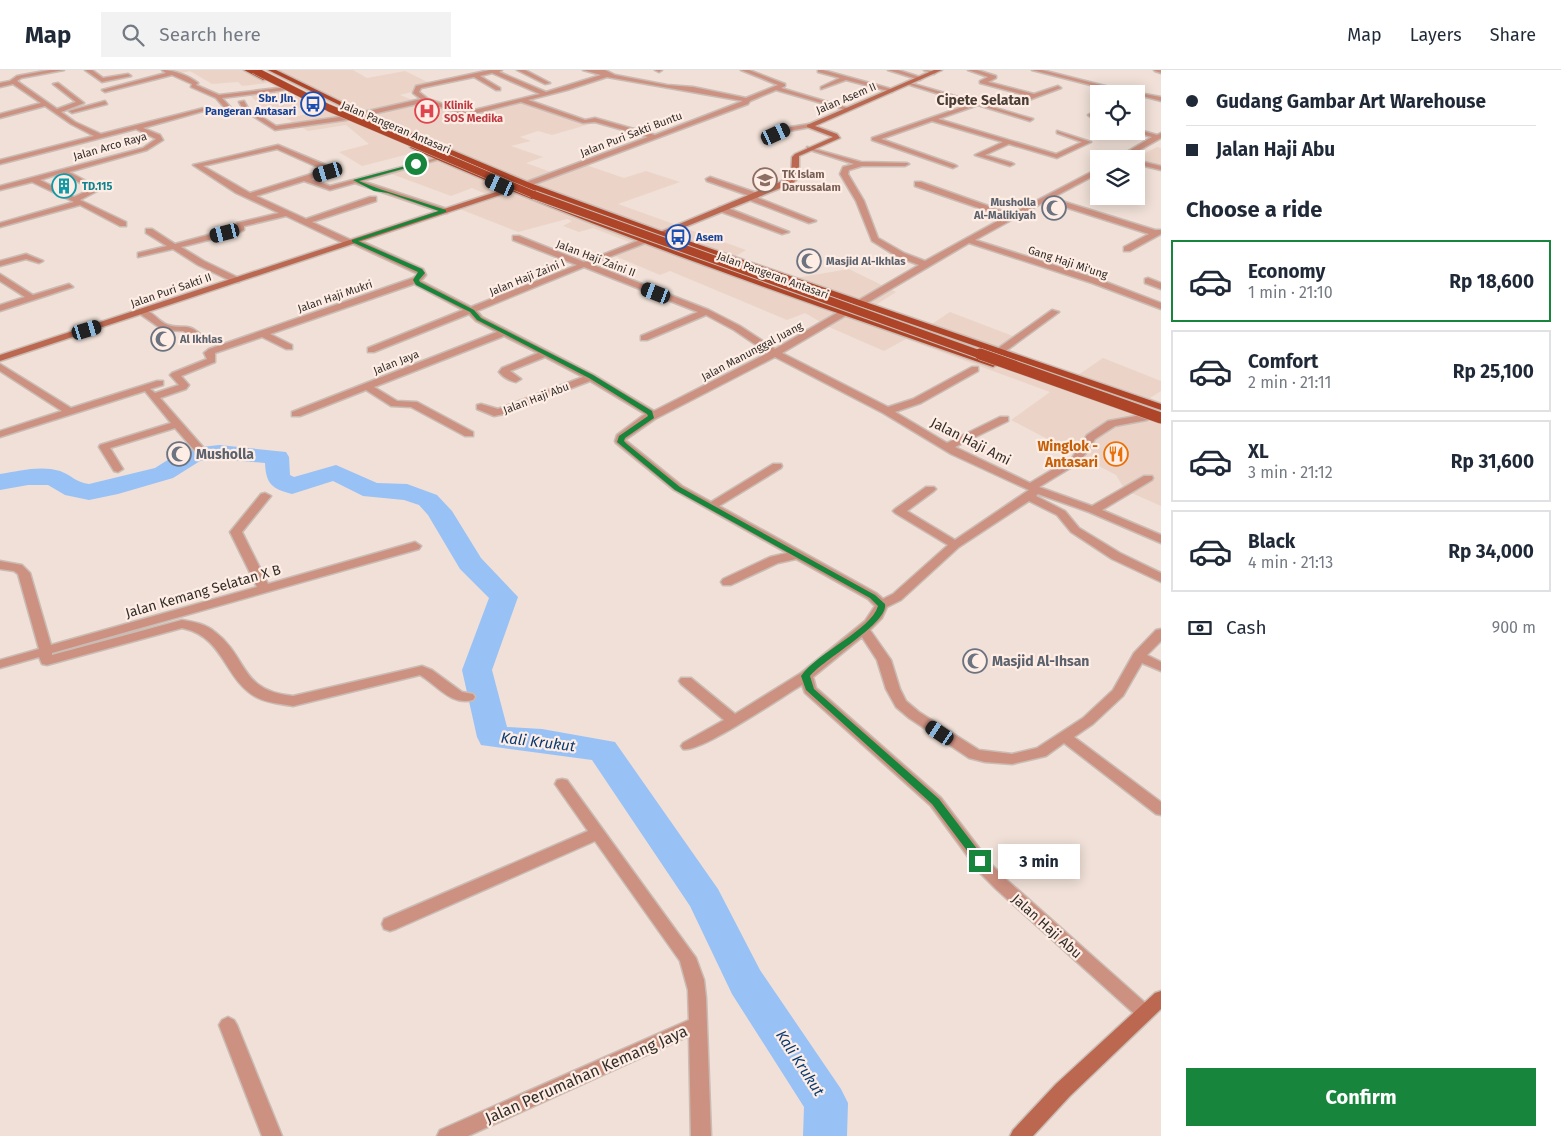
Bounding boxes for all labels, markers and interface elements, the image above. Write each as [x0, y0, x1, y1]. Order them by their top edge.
search box [101, 12, 451, 57]
text: Map [25, 21, 71, 49]
icon: search [119, 21, 147, 49]
text: Search here [159, 23, 261, 46]
text: Map [1347, 24, 1382, 46]
text: Layers [1410, 24, 1462, 46]
text: Share [1490, 24, 1536, 46]
street label: Jalan Asem II [814, 80, 878, 117]
map controls [1090, 85, 1145, 205]
button: locate [1090, 85, 1145, 140]
text: Gudang Gambar Art Warehouse [1216, 90, 1486, 113]
bus stop icon: Sbr. Jln. Pangeran Antasari [300, 91, 326, 117]
place label: Sbr. Jln. Pangeran Antasari [205, 92, 296, 118]
district label: Cipete Selatan [937, 92, 1029, 109]
hospital icon: Klinik SOS Medika [414, 98, 440, 124]
street label: Jalan Pangeran Antasari [339, 99, 452, 156]
place label: Klinik SOS Medika [444, 99, 503, 125]
street label: Jalan Puri Sakti Buntu [578, 109, 684, 160]
car [759, 121, 792, 147]
street label: Jalan Arco Raya [72, 130, 148, 163]
text: Jalan Haji Abu [1216, 138, 1335, 161]
button: layers [1090, 150, 1145, 205]
route start [405, 153, 427, 175]
car [311, 160, 344, 184]
school or university icon: TK Islam Darussalam [752, 167, 778, 193]
place label: TK Islam Darussalam [782, 168, 841, 194]
car [483, 172, 516, 198]
building icon: TD.115 [51, 173, 77, 199]
place label: TD.115 [82, 180, 112, 193]
mosque icon: Musholla Al-Malikiyah [1041, 195, 1067, 221]
place label: Musholla Al-Malikiyah [973, 196, 1036, 222]
text: Choose a ride [1186, 196, 1322, 223]
car [208, 222, 241, 244]
bus stop icon: Asem [665, 224, 691, 250]
place label: Asem [695, 231, 723, 244]
street label: Jalan Haji Zaini II [554, 237, 637, 280]
street label: Gang Haji Mi'ung [1026, 243, 1110, 282]
mosque icon: Masjid Al-Ikhlas [796, 248, 822, 274]
street label: Jalan Pangeran Antasari [715, 249, 830, 302]
place label: Masjid Al-Ikhlas [826, 255, 906, 268]
street label: Jalan Haji Zaini I [487, 256, 567, 299]
icon: car [1188, 259, 1233, 304]
text: Economy [1248, 260, 1325, 283]
text: Rp 18,600 [1449, 270, 1534, 293]
street label: Jalan Puri Sakti II [129, 271, 213, 310]
street label: Jalan Haji Mukri [296, 278, 374, 315]
car [639, 281, 672, 305]
text: 1 min · 21:10 [1248, 283, 1333, 302]
car [70, 318, 103, 342]
street label: Jalan Manunggal Juang [699, 319, 805, 384]
mosque icon: Al Ikhlas [150, 326, 176, 352]
place label: Al Ikhlas [179, 333, 223, 346]
street label: Jalan Jaya [371, 347, 421, 378]
icon: car [1188, 349, 1233, 394]
text: Comfort [1248, 350, 1318, 373]
text: Rp 25,100 [1453, 360, 1534, 383]
text: 2 min · 21:11 [1248, 373, 1331, 392]
street label: Jalan Haji Abu [501, 380, 571, 417]
street label: Jalan Haji Ami [928, 414, 1014, 469]
place label: Winglok - Antasari [1037, 438, 1098, 471]
icon: car [1188, 439, 1233, 484]
text: XL [1248, 440, 1269, 463]
mosque icon: Musholla [166, 441, 192, 467]
restaurant icon: Winglok - Antasari [1103, 441, 1129, 467]
place label: Musholla [196, 446, 254, 463]
text: Rp 31,600 [1451, 450, 1534, 473]
text: 3 min · 21:12 [1248, 463, 1333, 482]
icon: car [1188, 529, 1233, 574]
text: Black [1248, 530, 1295, 553]
text: Rp 34,000 [1448, 540, 1534, 563]
text: 4 min · 21:13 [1248, 553, 1333, 572]
street label: Jalan Kemang Selatan X B [123, 561, 283, 622]
icon: cash [1186, 614, 1214, 642]
text: Cash [1226, 616, 1267, 639]
text: 900 m [1492, 618, 1536, 637]
mosque icon: Masjid Al-Ihsan [962, 648, 988, 674]
place label: Masjid Al-Ihsan [992, 653, 1089, 670]
car [923, 718, 956, 748]
water label: Kali Krukut [500, 729, 577, 756]
callout: 3 min [998, 844, 1080, 878]
route end [969, 850, 991, 872]
text: 3 min [1019, 852, 1059, 871]
street label: Jalan Haji Abu [1008, 890, 1085, 962]
street label: Jalan Perumahan Kemang Jaya [482, 1021, 690, 1128]
water label: Kali Krukut [772, 1027, 828, 1100]
button: Confirm [1186, 1068, 1536, 1126]

